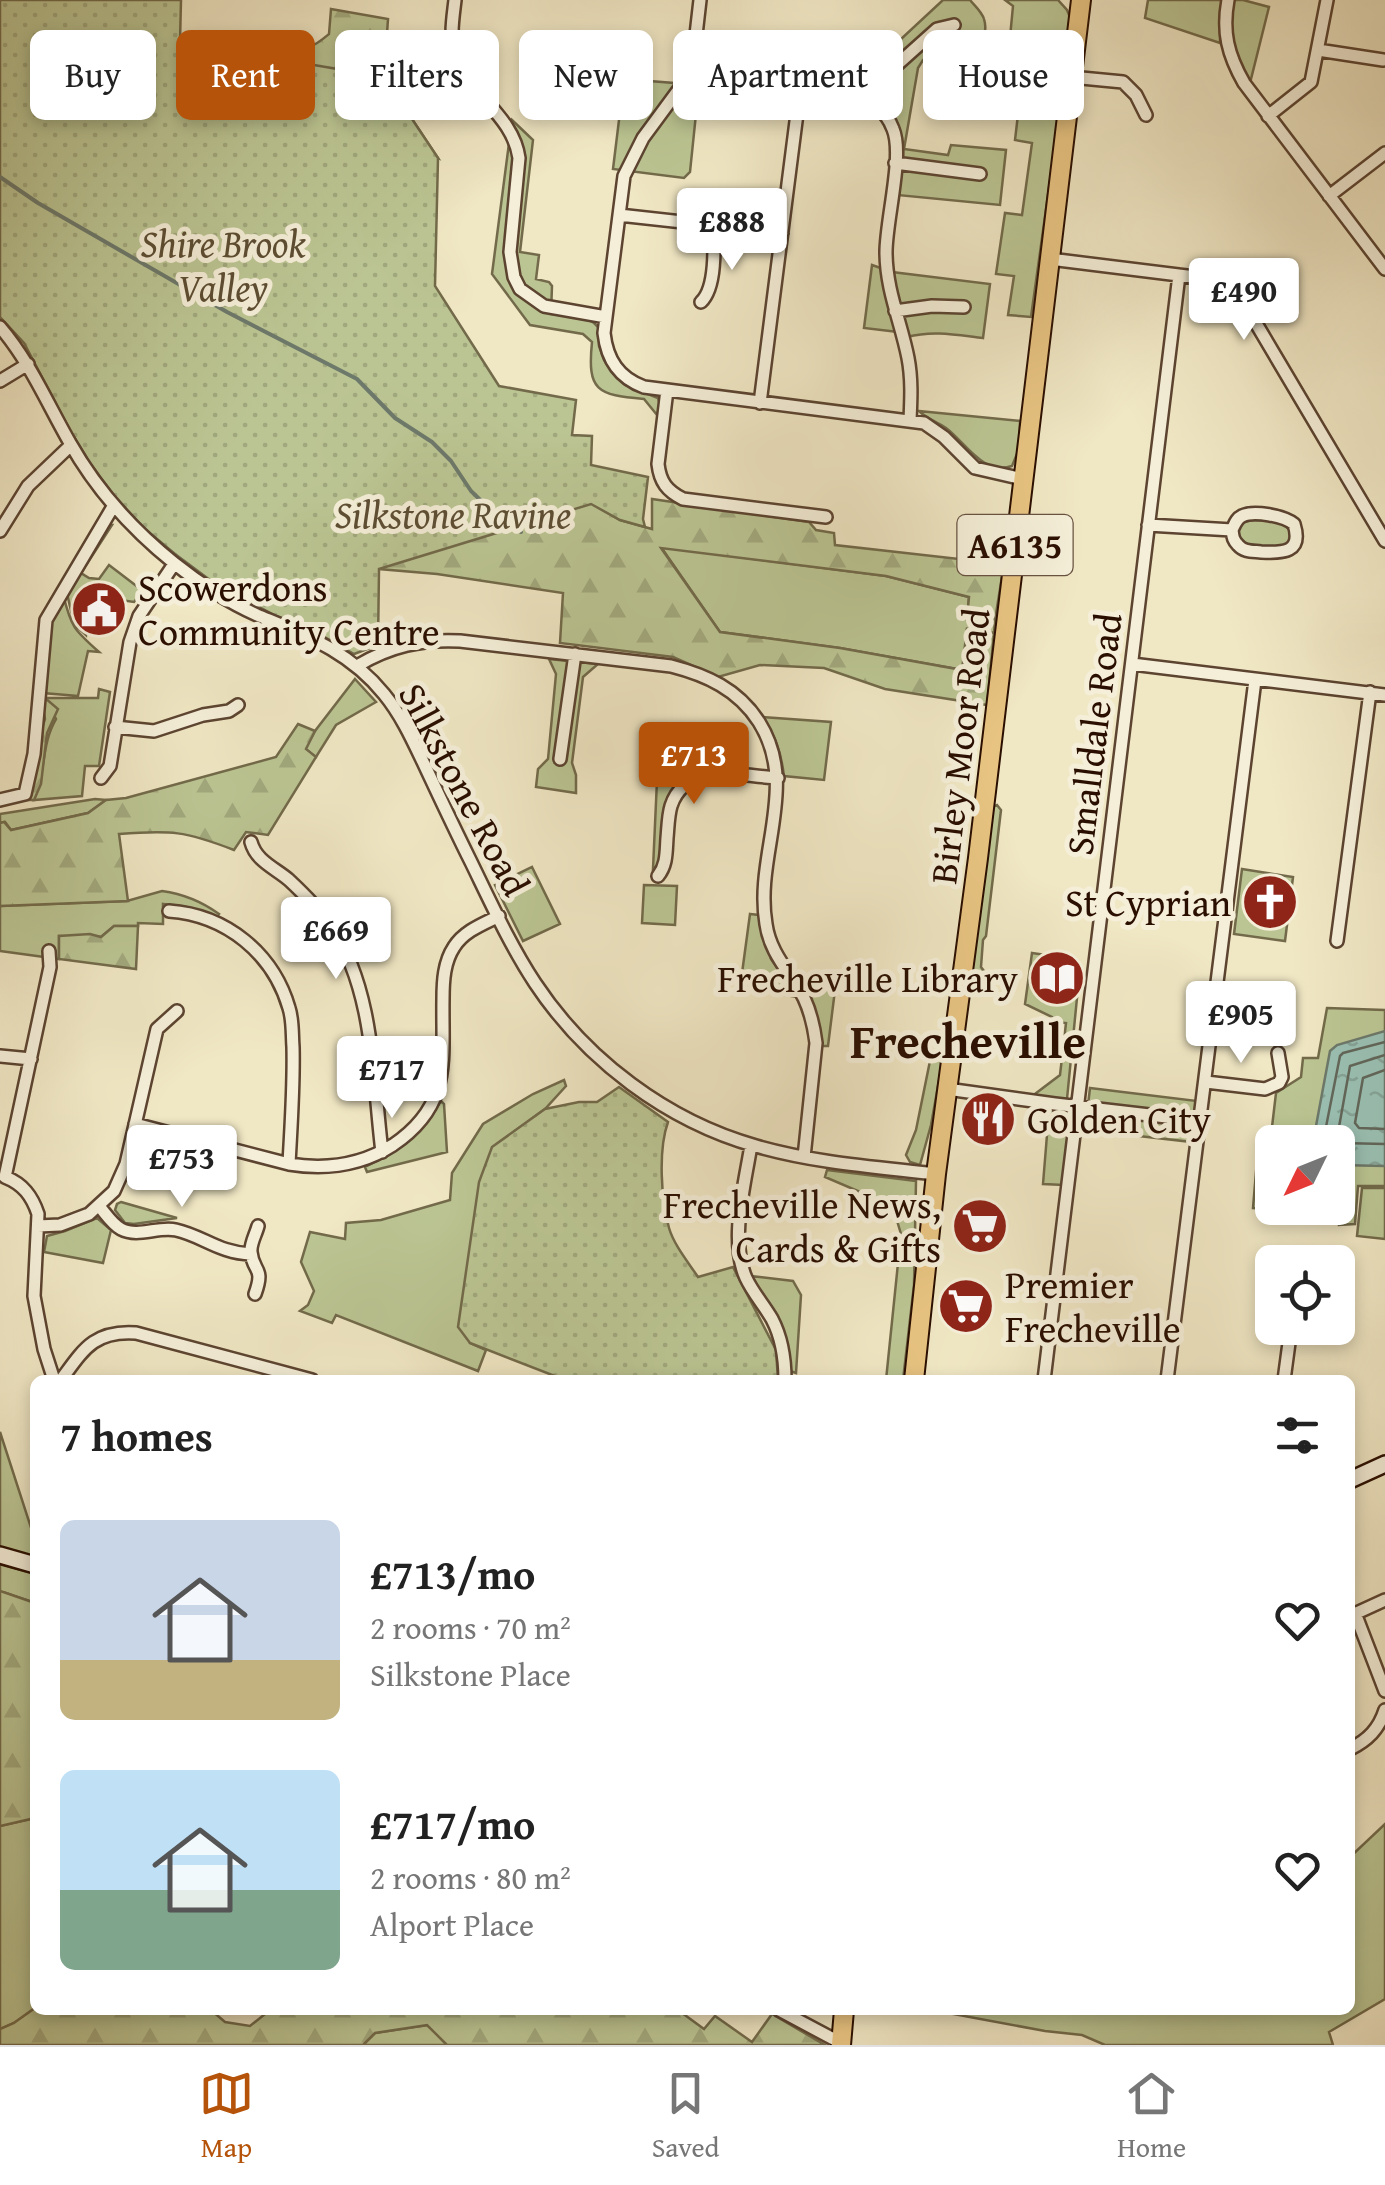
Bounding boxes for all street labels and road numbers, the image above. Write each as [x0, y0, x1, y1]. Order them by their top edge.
road number: A6135 [958, 515, 1072, 575]
street label: Birley Moor Road [914, 604, 1004, 887]
street label: Smalldale Road [1050, 609, 1136, 858]
street label: Silkstone Road [385, 672, 545, 906]

